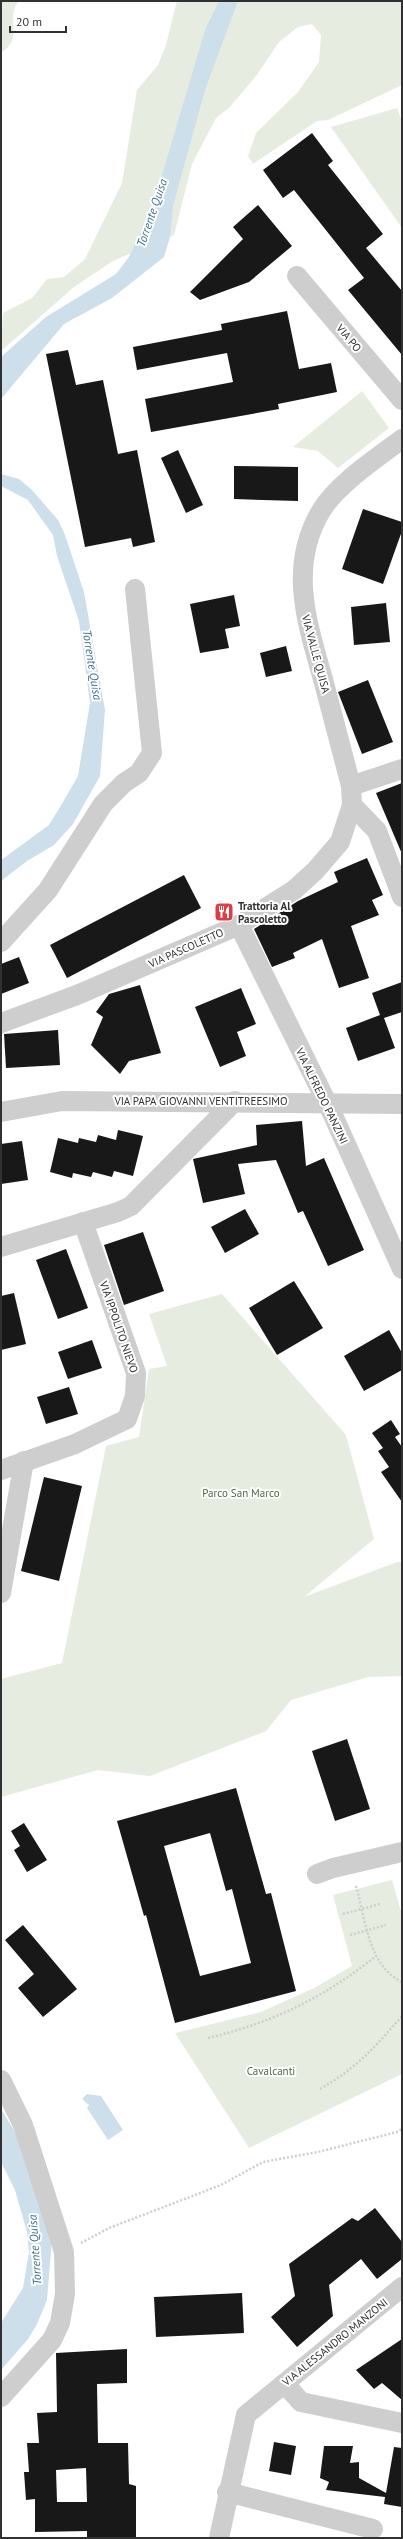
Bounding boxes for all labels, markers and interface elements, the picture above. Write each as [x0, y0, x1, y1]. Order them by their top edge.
scale bar [10, 8, 66, 34]
text: 20 m [16, 14, 42, 29]
water label: Torrente Quisa [133, 177, 170, 249]
street label: VIA PO [333, 321, 365, 355]
street label: VIA VALLE QUISA [299, 612, 333, 695]
water label: Torrente Quisa [80, 629, 105, 701]
place label: Trattoria Al Pascoletto [238, 899, 291, 926]
restaurant icon: Trattoria Al Pascoletto [213, 901, 235, 923]
street label: VIA PASCOLETTO [145, 925, 226, 971]
street label: VIA ALFREDO PANZINI [292, 1045, 351, 1146]
street label: VIA PAPA GIOVANNI VENTITREESIMO [113, 1094, 288, 1108]
street label: VIA IPPOLITO NIEVO [96, 1278, 141, 1375]
park label: Parco San Marco [202, 1486, 280, 1500]
park label: Cavalcanti [247, 2064, 295, 2078]
water label: Torrente Quisa [25, 2214, 44, 2286]
street label: VIA ALESSANDRO MANZONI [279, 2295, 391, 2390]

